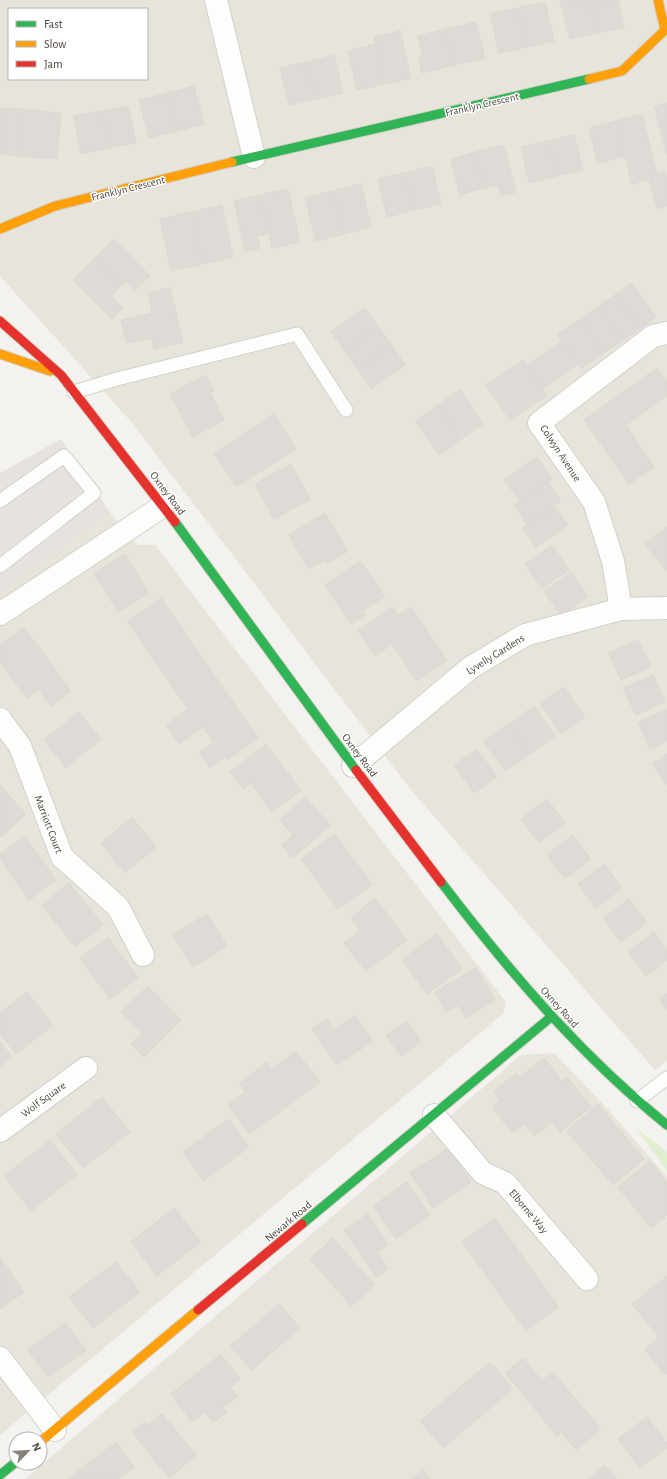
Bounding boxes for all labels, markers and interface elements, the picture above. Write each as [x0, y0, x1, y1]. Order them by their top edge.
legend [8, 8, 148, 80]
text: Fast [44, 18, 63, 30]
text: Slow [44, 38, 66, 50]
text: Jam [44, 58, 63, 70]
street label: Franklyn Crescent [444, 91, 520, 118]
street label: Franklyn Crescent [90, 174, 166, 203]
street label: Colwyn Avenue [538, 423, 583, 484]
street label: Oxney Road [148, 470, 187, 517]
street label: Lyvelly Gardens [464, 632, 526, 677]
street label: Oxney Road [340, 732, 379, 779]
street label: Marriott Court [32, 794, 65, 855]
street label: Oxney Road [539, 985, 581, 1030]
street label: Wolf Square [19, 1080, 68, 1119]
street label: Elborne Way [507, 1187, 550, 1236]
street label: Newark Road [263, 1199, 314, 1244]
north arrow [8, 1431, 48, 1471]
text: N [30, 1441, 43, 1453]

